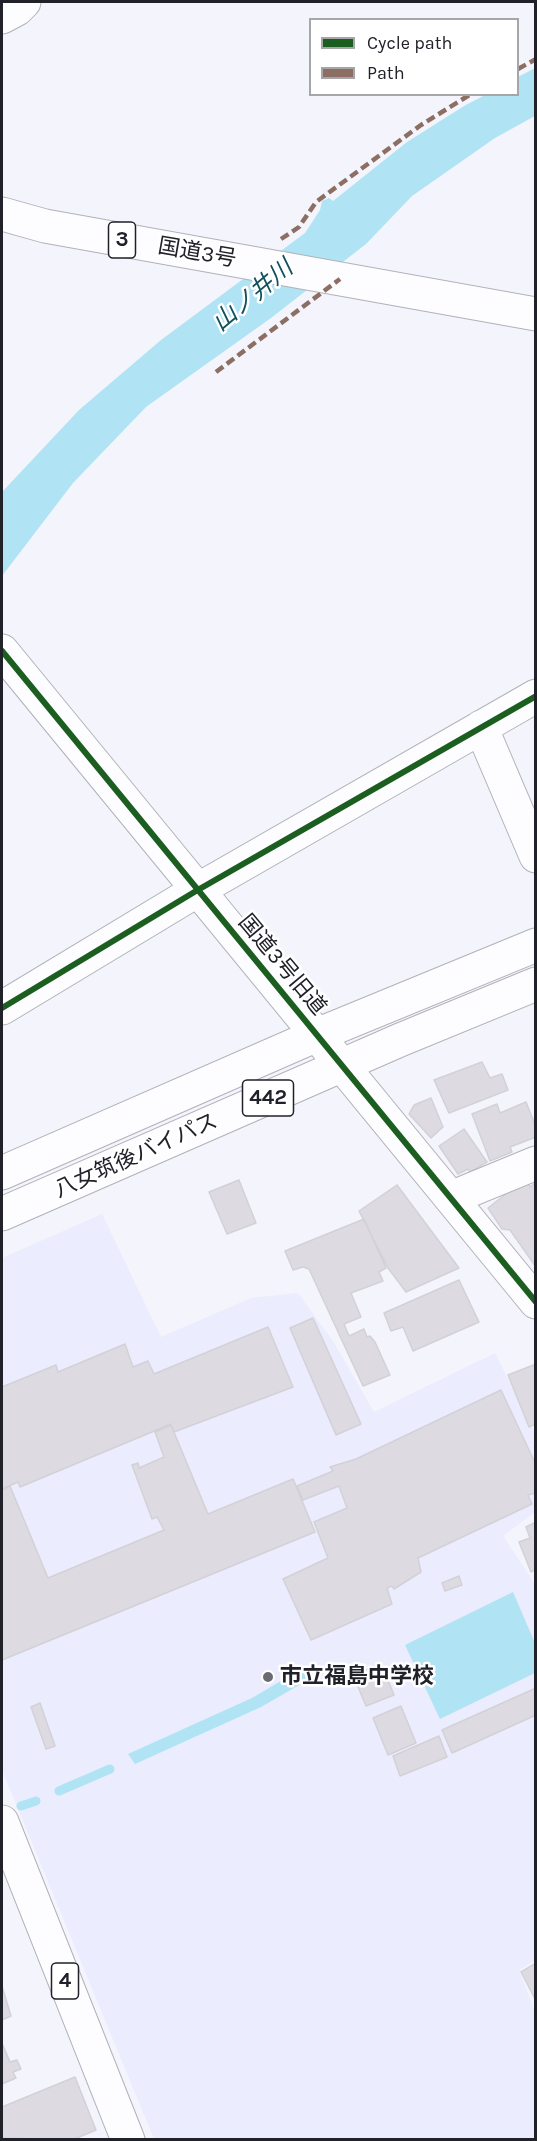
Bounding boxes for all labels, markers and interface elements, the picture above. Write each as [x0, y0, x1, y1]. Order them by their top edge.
legend [309, 18, 519, 96]
text: Cycle path [367, 32, 452, 54]
text: Path [367, 62, 405, 84]
road number: 3 [108, 222, 136, 258]
street label: 国道3号 [156, 233, 238, 273]
water label: 山ノ井川 [207, 254, 299, 338]
street label: 国道3号旧道 [232, 909, 332, 1021]
road number: 442 [242, 1080, 294, 1116]
street label: 八女筑後バイパス [50, 1108, 222, 1204]
place label: 市立福島中学校 [280, 1664, 434, 1690]
marker: 市立福島中学校 [261, 1670, 275, 1684]
road number: 4 [52, 1963, 78, 1999]

